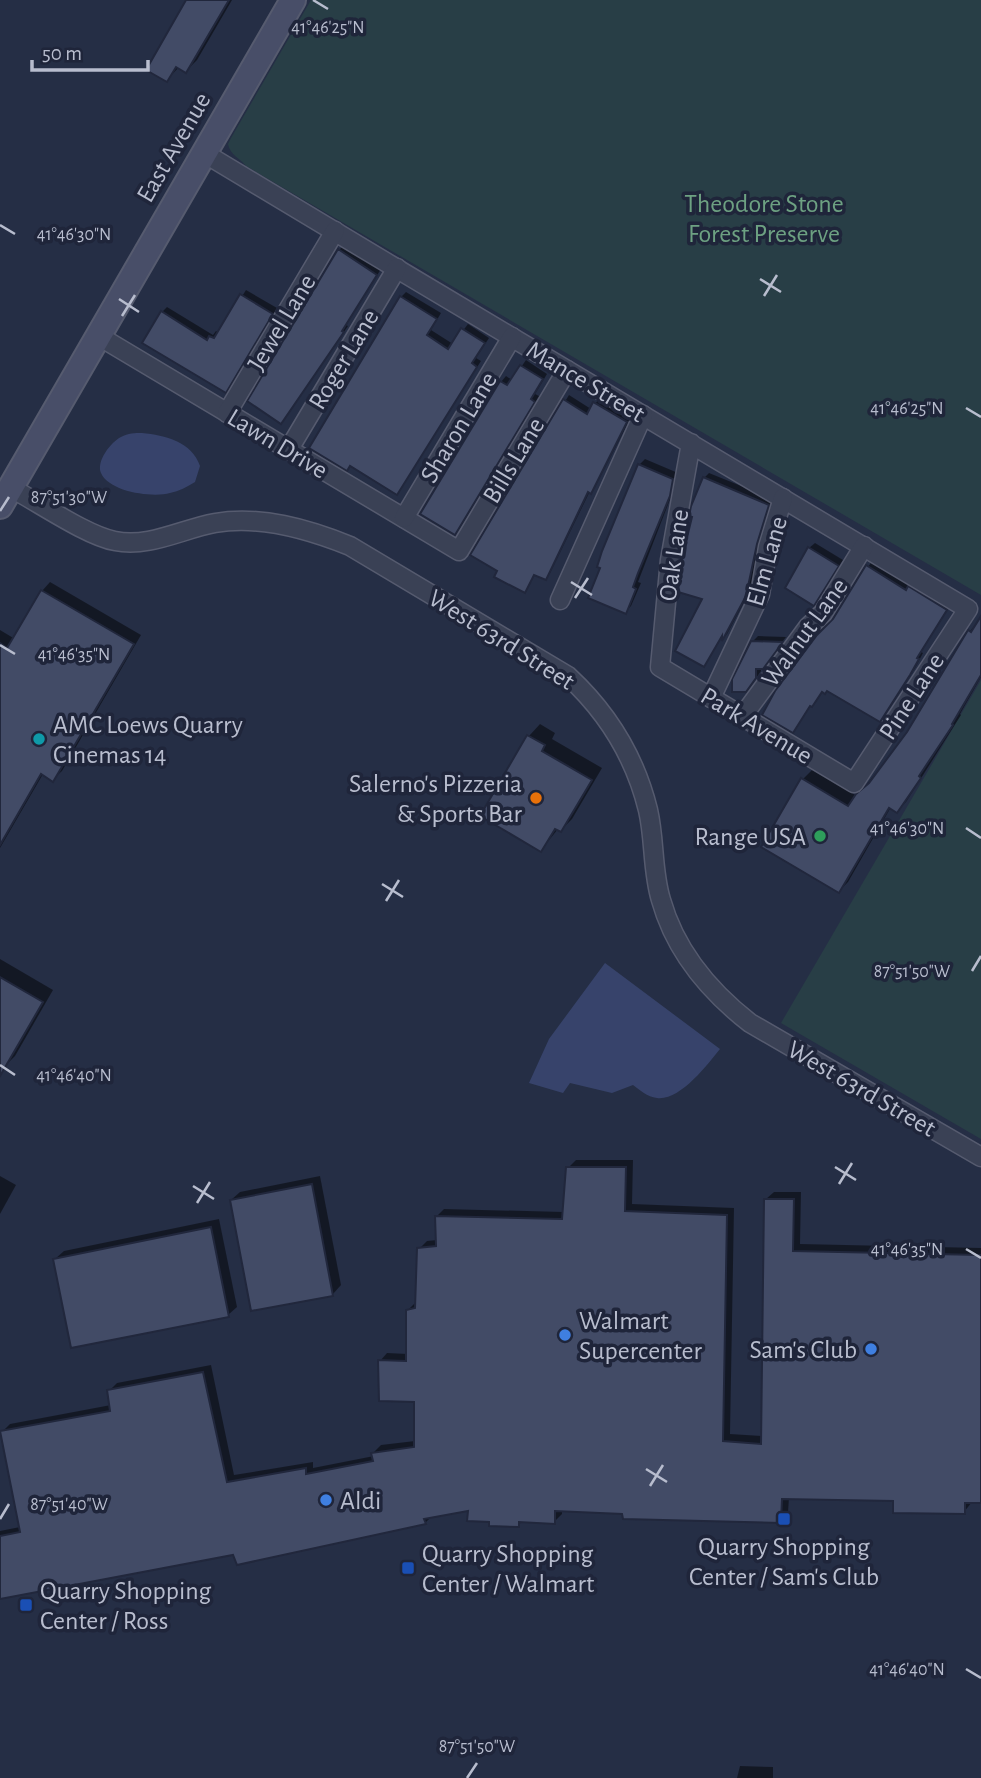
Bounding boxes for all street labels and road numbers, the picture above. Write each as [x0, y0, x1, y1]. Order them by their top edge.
street label: East Avenue [132, 88, 216, 207]
street label: Jewel Lane [243, 270, 321, 375]
street label: Roger Lane [304, 305, 384, 414]
street label: Mance Street [522, 336, 649, 427]
street label: Sharon Lane [416, 368, 502, 487]
street label: Lawn Drive [223, 404, 332, 484]
street label: Bills Lane [478, 413, 549, 508]
street label: Oak Lane [655, 507, 693, 603]
street label: Elm Lane [742, 513, 792, 609]
street label: Walnut Lane [757, 573, 853, 692]
street label: West 63rd Street [424, 585, 579, 695]
street label: Pine Lane [874, 649, 949, 745]
street label: Park Avenue [696, 683, 817, 769]
street label: West 63rd Street [783, 1036, 940, 1142]

